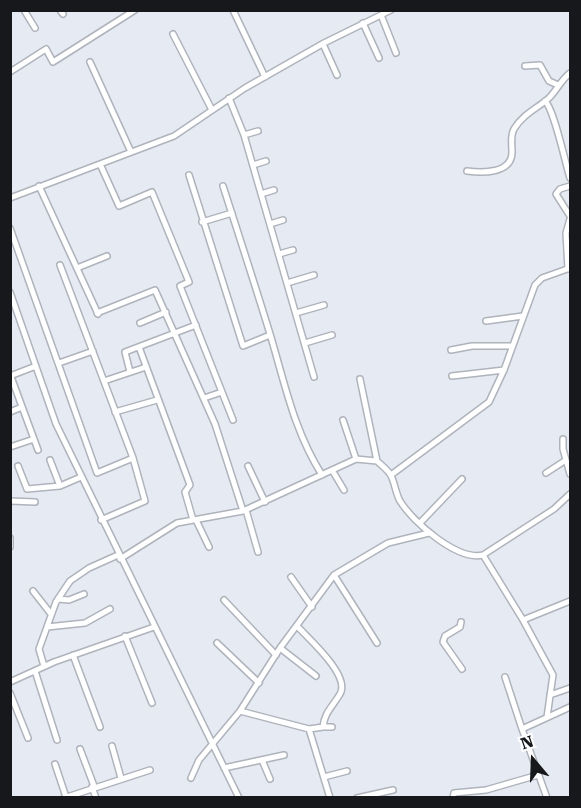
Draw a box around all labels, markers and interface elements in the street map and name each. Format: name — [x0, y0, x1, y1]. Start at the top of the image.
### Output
north arrow — [503, 730, 563, 790]
text: N — [518, 732, 536, 753]

